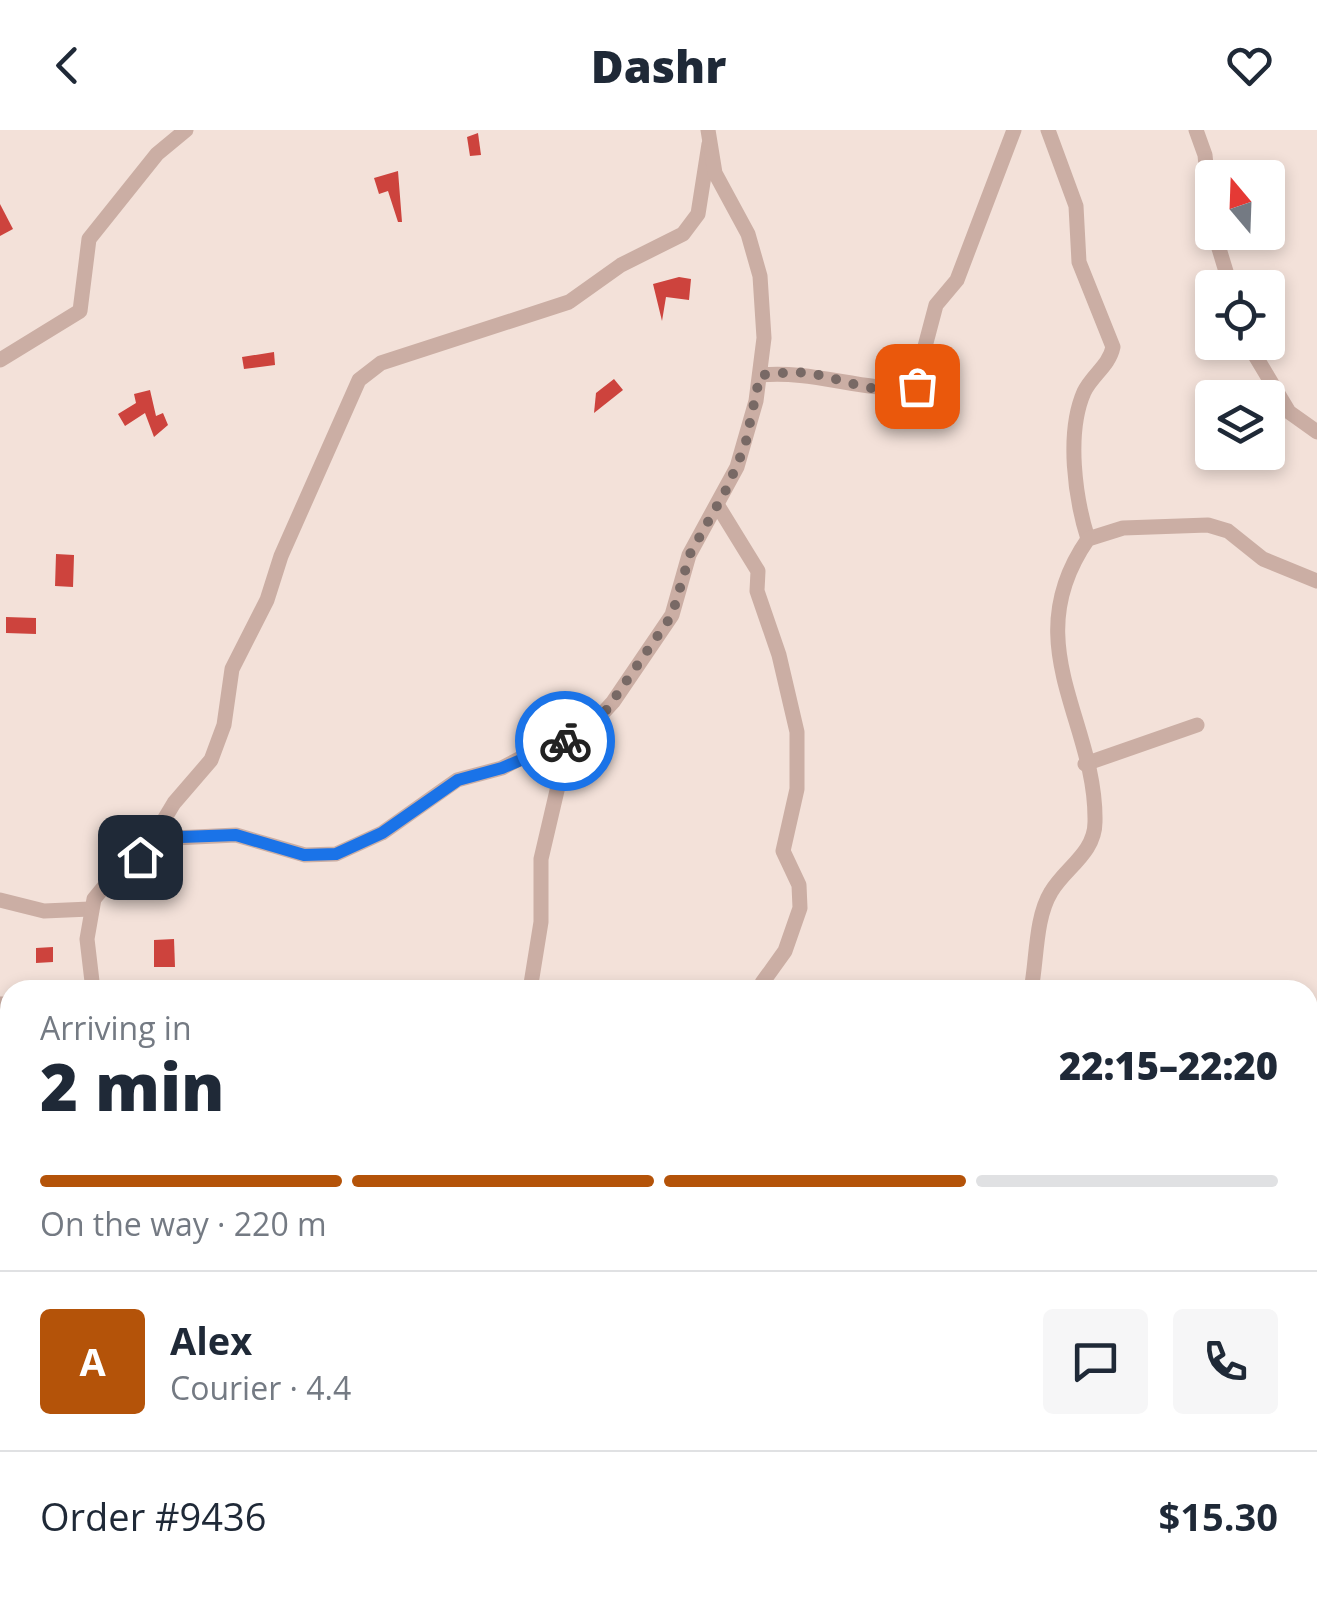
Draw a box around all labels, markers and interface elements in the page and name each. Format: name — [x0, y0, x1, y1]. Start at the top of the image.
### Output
text: Dashr — [591, 35, 726, 96]
icon: back — [40, 38, 95, 93]
icon: heart — [1222, 38, 1277, 93]
north arrow — [1195, 160, 1285, 250]
map controls — [1195, 160, 1285, 470]
button: locate — [1195, 270, 1285, 360]
pin — [875, 344, 960, 429]
icon: bag — [890, 359, 945, 414]
button: layers — [1195, 380, 1285, 470]
courier — [515, 691, 615, 791]
icon: bike — [538, 714, 593, 769]
pin — [98, 815, 183, 900]
icon: home — [113, 830, 168, 885]
text: Arriving in — [40, 1006, 192, 1049]
text: 22:15–22:20 — [1059, 1039, 1278, 1091]
text: 2 min — [40, 1042, 225, 1130]
text: On the way · 220 m — [40, 1202, 327, 1245]
button: chat — [1043, 1309, 1148, 1414]
button: phone — [1173, 1309, 1278, 1414]
text: Alex — [170, 1314, 252, 1366]
text: A — [79, 1335, 106, 1387]
text: Courier · 4.4 — [170, 1366, 351, 1409]
text: Order #9436 — [40, 1490, 267, 1542]
text: $15.30 — [1159, 1490, 1278, 1542]

